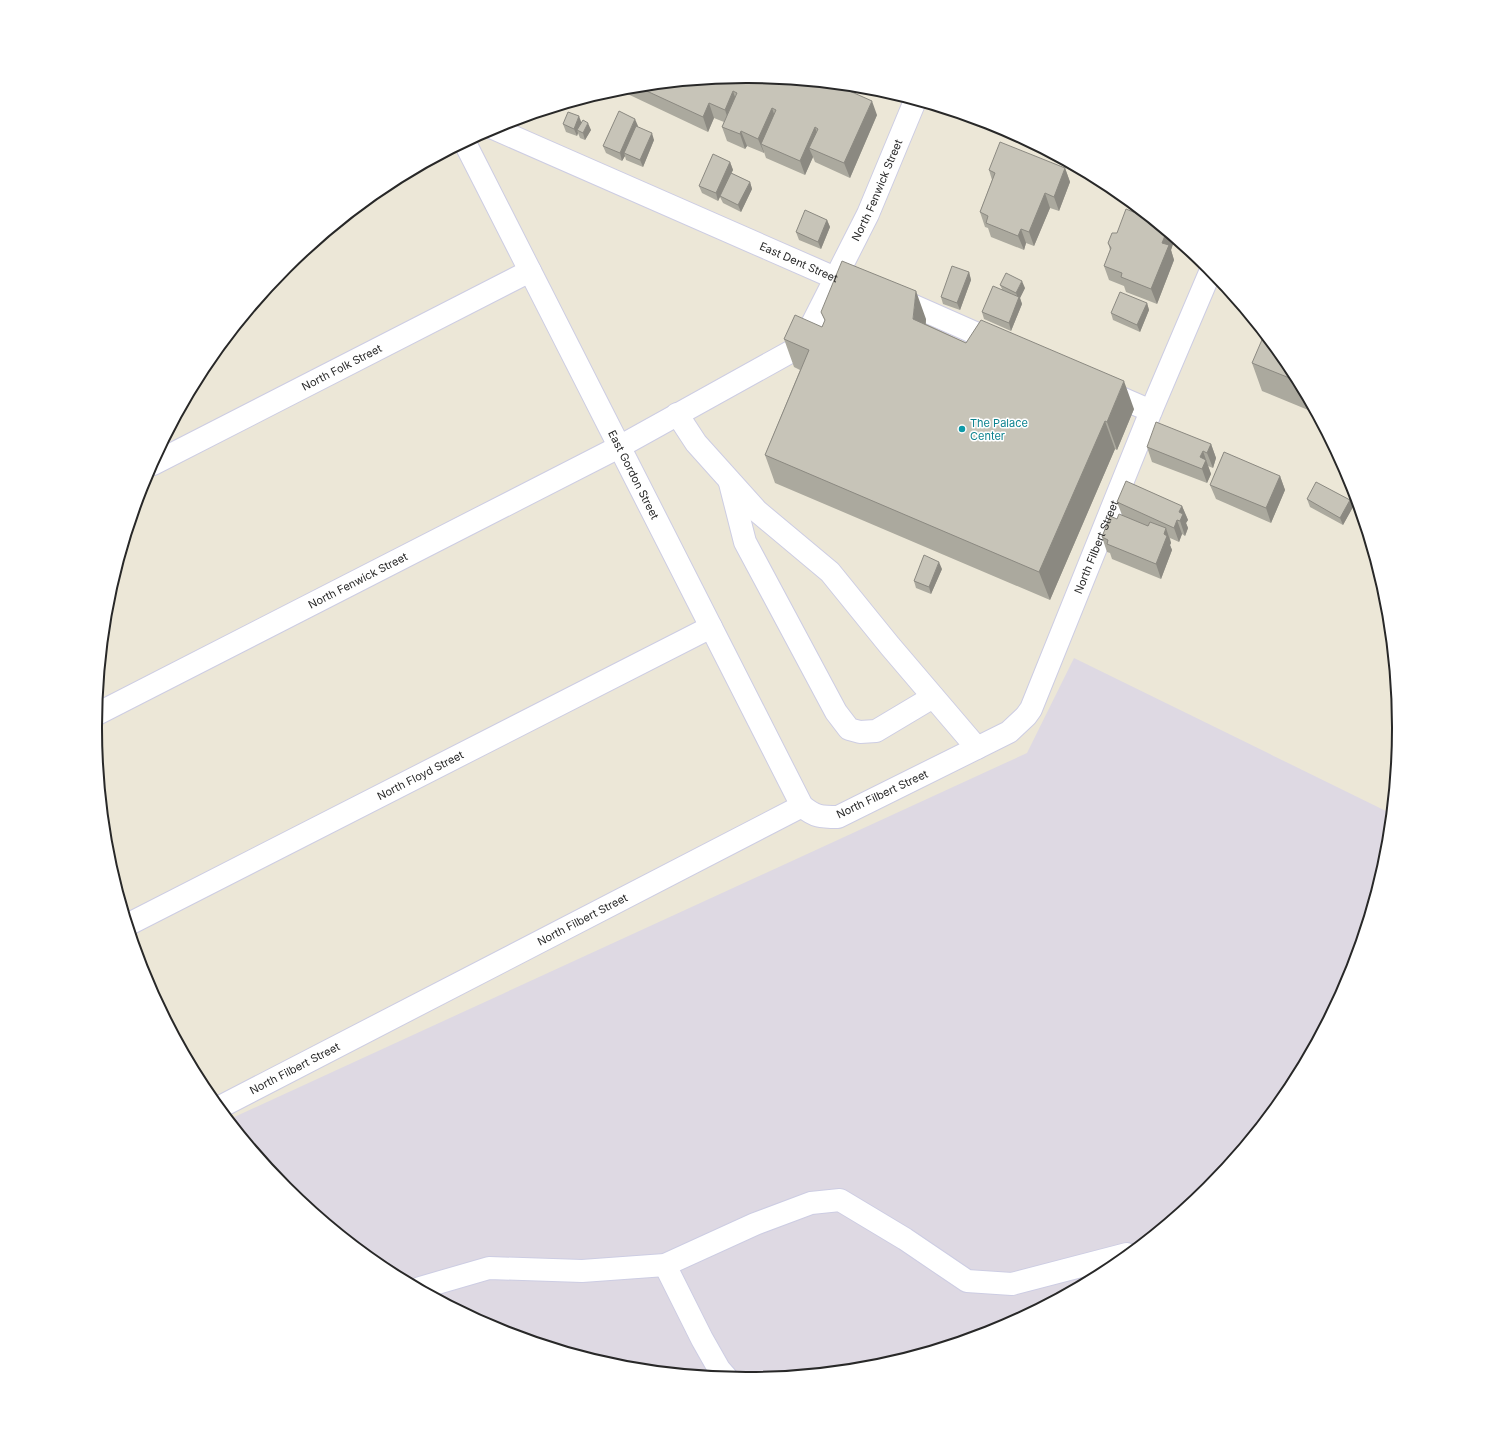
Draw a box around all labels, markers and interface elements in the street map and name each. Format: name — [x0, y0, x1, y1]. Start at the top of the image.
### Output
street label: North Fenwick Street — [848, 137, 905, 243]
street label: East Dent Street — [758, 239, 840, 286]
street label: North Folk Street — [299, 341, 384, 394]
place label: The Palace Center — [970, 416, 1028, 443]
marker: The Palace Center — [957, 424, 967, 434]
street label: East Gordon Street — [605, 428, 662, 522]
street label: North Filbert Street — [1071, 498, 1121, 596]
street label: North Fenwick Street — [306, 549, 410, 612]
street label: North Floyd Street — [375, 747, 466, 803]
street label: North Filbert Street — [834, 766, 930, 821]
street label: North Filbert Street — [535, 890, 630, 949]
street label: North Filbert Street — [247, 1039, 342, 1098]

